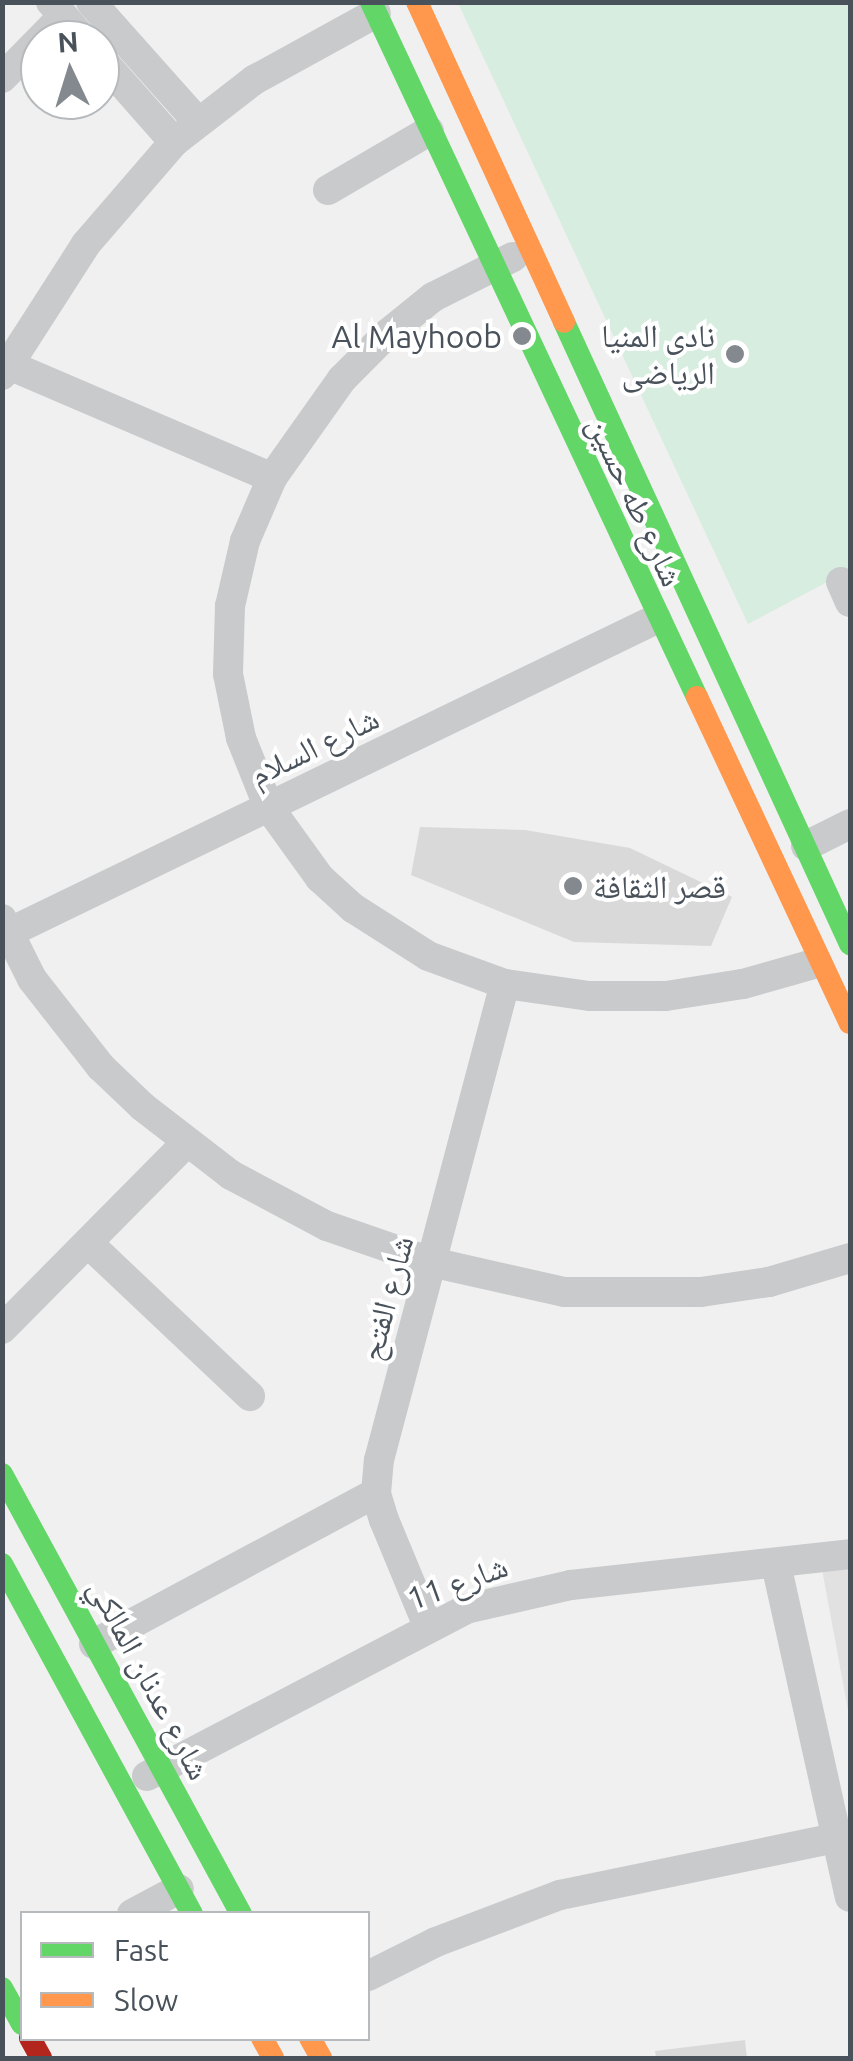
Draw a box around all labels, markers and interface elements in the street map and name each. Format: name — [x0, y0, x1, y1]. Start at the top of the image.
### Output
north arrow — [20, 20, 120, 120]
text: N — [57, 25, 80, 58]
place label: Al Mayhoob — [331, 317, 502, 355]
place label: نادى المنيا الرياضى — [601, 317, 715, 392]
marker: Al Mayhoob — [511, 325, 533, 347]
marker: نادى المنيا الرياضى — [724, 343, 746, 365]
street label: شارع طه حسين — [580, 410, 692, 592]
street label: شارع السلام — [243, 698, 385, 794]
place label: قصر الثقافة — [593, 867, 726, 905]
marker: قصر الثقافة — [562, 875, 584, 897]
street label: شارع الفتح — [351, 1231, 421, 1365]
street label: شارع 11 — [401, 1546, 513, 1618]
street label: شارع عدنان المالكي — [81, 1572, 219, 1786]
legend — [20, 1911, 370, 2041]
text: Fast — [114, 1933, 169, 1967]
text: Slow — [114, 1983, 178, 2017]

